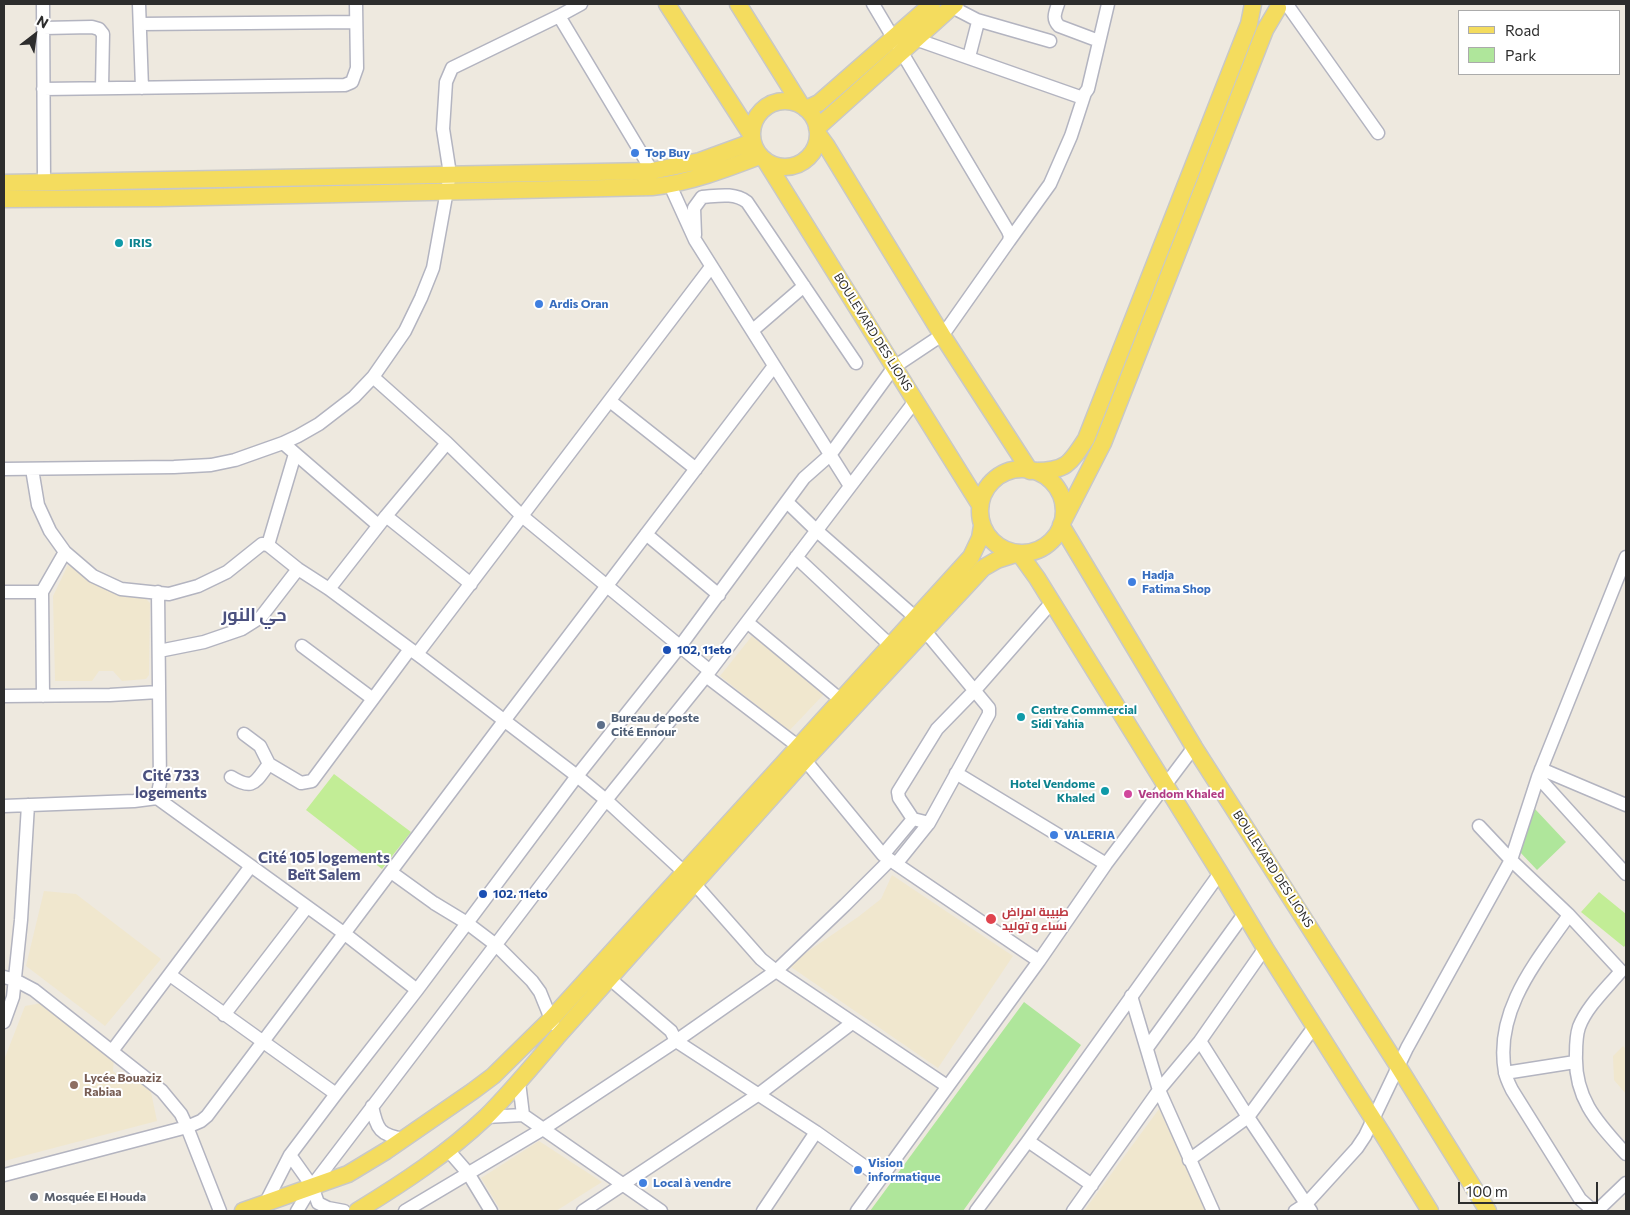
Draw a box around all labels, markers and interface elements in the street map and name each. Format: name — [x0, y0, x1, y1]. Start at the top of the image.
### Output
north arrow — [10, 10, 60, 60]
legend — [1458, 10, 1620, 75]
text: N — [34, 12, 52, 32]
text: Road — [1505, 21, 1540, 39]
text: Park — [1505, 46, 1536, 64]
place label: Top Buy — [645, 146, 690, 160]
marker: Top Buy — [629, 147, 641, 159]
place label: IRIS — [129, 236, 152, 250]
marker: IRIS — [113, 237, 125, 249]
street label: BOULEVARD DES LIONS — [831, 270, 915, 394]
place label: Ardis Oran — [549, 297, 609, 311]
marker: Ardis Oran — [533, 298, 545, 310]
place label: Hadja Fatima Shop — [1142, 568, 1211, 596]
marker: Hadja Fatima Shop — [1126, 576, 1138, 588]
district label: حي النور — [221, 604, 287, 626]
place label: 102, 11eto — [677, 643, 732, 657]
marker: 102, 11eto — [661, 644, 673, 656]
place label: Centre Commercial Sidi Yahia — [1031, 703, 1137, 731]
place label: Bureau de poste Cité Ennour — [611, 711, 699, 739]
marker: Centre Commercial Sidi Yahia — [1015, 711, 1027, 723]
marker: Bureau de poste Cité Ennour — [595, 719, 607, 731]
district label: Cité 733 logements — [135, 767, 207, 802]
place label: Hotel Vendome Khaled — [1010, 777, 1095, 805]
marker: Hotel Vendome Khaled — [1099, 785, 1111, 797]
place label: Vendom Khaled — [1138, 787, 1224, 801]
marker: Vendom Khaled — [1122, 788, 1134, 800]
street label: BOULEVARD DES LIONS — [1230, 808, 1316, 930]
place label: VALERIA — [1064, 828, 1115, 842]
marker: VALERIA — [1048, 829, 1060, 841]
district label: Cité 105 logements Beït Salem — [258, 849, 390, 884]
place label: 102، 11eto — [493, 887, 548, 901]
marker: 102، 11eto — [477, 888, 489, 900]
place label: طبيبة امراض نساء و توليد — [1002, 905, 1069, 933]
marker: طبيبة امراض نساء و توليد — [984, 912, 998, 926]
place label: Lycée Bouaziz Rabiaa — [84, 1071, 162, 1099]
marker: Lycée Bouaziz Rabiaa — [68, 1079, 80, 1091]
place label: Vision informatique — [868, 1156, 941, 1184]
marker: Vision informatique — [852, 1164, 864, 1176]
scale bar — [1460, 1172, 1600, 1204]
place label: Local à vendre — [653, 1176, 731, 1190]
marker: Local à vendre — [637, 1177, 649, 1189]
text: 100 m — [1466, 1182, 1508, 1200]
place label: Mosquée El Houda — [44, 1190, 146, 1204]
marker: Mosquée El Houda — [28, 1191, 40, 1203]

